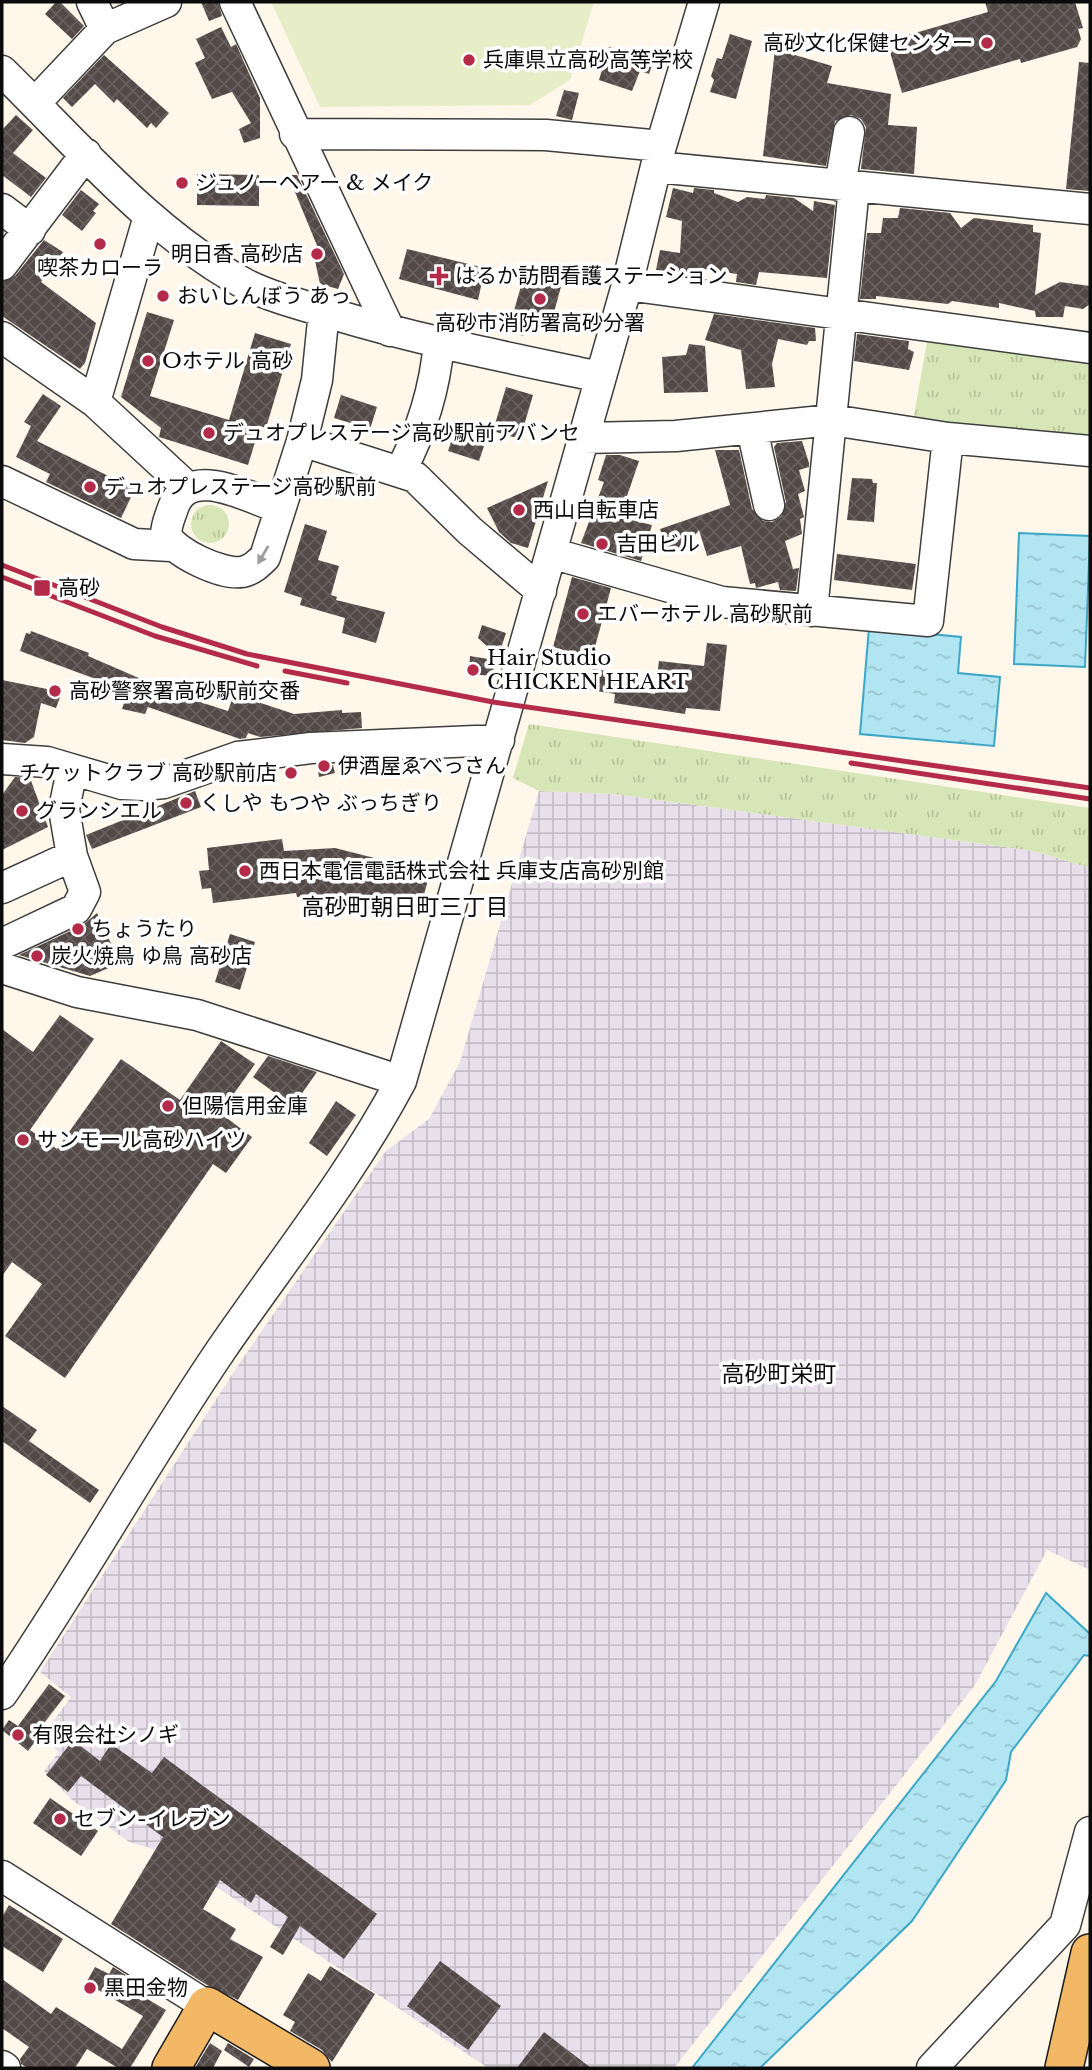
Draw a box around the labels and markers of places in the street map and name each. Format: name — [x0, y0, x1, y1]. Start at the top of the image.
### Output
place label: 高砂文化保健センター — [763, 30, 973, 56]
marker: 高砂文化保健センター — [979, 35, 995, 51]
place label: 兵庫県立高砂高等学校 — [483, 47, 693, 73]
marker: 兵庫県立高砂高等学校 — [461, 52, 477, 68]
place label: ジュノーヘアー & メイク — [196, 170, 433, 196]
marker: ジュノーヘアー & メイク — [174, 175, 190, 191]
marker: 喫茶カローラ — [92, 236, 108, 252]
place label: 明日香 高砂店 — [171, 241, 303, 267]
marker: 明日香 高砂店 — [309, 246, 325, 262]
place label: 喫茶カローラ — [37, 255, 163, 281]
place label: はるか訪問看護ステーション — [455, 263, 728, 289]
marker: はるか訪問看護ステーション — [429, 266, 449, 286]
place label: おいしんぼう あっ — [177, 283, 351, 309]
marker: おいしんぼう あっ — [155, 288, 171, 304]
marker: 高砂市消防署高砂分署 — [532, 291, 548, 307]
place label: 高砂市消防署高砂分署 — [435, 310, 645, 336]
place label: Oホテル 高砂 — [162, 348, 293, 374]
marker: Oホテル 高砂 — [140, 353, 156, 369]
place label: デュオプレステージ高砂駅前アバンセ — [223, 420, 580, 446]
marker: デュオプレステージ高砂駅前アバンセ — [201, 425, 217, 441]
place label: デュオプレステージ高砂駅前 — [104, 474, 377, 500]
marker: デュオプレステージ高砂駅前 — [82, 479, 98, 495]
place label: 西山自転車店 — [533, 497, 659, 523]
marker: 西山自転車店 — [511, 502, 527, 518]
place label: 吉田ビル — [616, 531, 700, 557]
marker: 吉田ビル — [594, 536, 610, 552]
place label: 高砂 — [58, 575, 100, 601]
marker: 高砂 — [32, 578, 52, 598]
place label: エバーホテル 高砂駅前 — [597, 601, 813, 627]
marker: エバーホテル 高砂駅前 — [575, 606, 591, 622]
place label: Hair Studio CHICKEN HEART — [487, 645, 689, 695]
marker: Hair Studio CHICKEN HEART — [465, 662, 481, 678]
place label: 高砂警察署高砂駅前交番 — [69, 678, 300, 704]
marker: 高砂警察署高砂駅前交番 — [47, 683, 63, 699]
place label: 伊酒屋ゑべっさん — [338, 753, 506, 779]
marker: 伊酒屋ゑべっさん — [316, 758, 332, 774]
place label: チケットクラブ 高砂駅前店 — [19, 760, 277, 786]
marker: チケットクラブ 高砂駅前店 — [283, 765, 299, 781]
place label: くしや もつや ぶっちぎり — [200, 790, 442, 816]
marker: くしや もつや ぶっちぎり — [178, 795, 194, 811]
place label: グランシエル — [36, 798, 162, 824]
marker: グランシエル — [14, 803, 30, 819]
place label: 西日本電信電話株式会社 兵庫支店高砂別館 — [259, 858, 664, 884]
marker: 西日本電信電話株式会社 兵庫支店高砂別館 — [237, 863, 253, 879]
place label: ちょうたり — [92, 916, 197, 942]
marker: ちょうたり — [70, 921, 86, 937]
place label: 炭火焼鳥 ゆ鳥 高砂店 — [51, 943, 252, 969]
marker: 炭火焼鳥 ゆ鳥 高砂店 — [29, 948, 45, 964]
place label: 但陽信用金庫 — [182, 1093, 308, 1119]
marker: 但陽信用金庫 — [160, 1098, 176, 1114]
place label: サンモール高砂ハイツ — [37, 1127, 247, 1153]
marker: サンモール高砂ハイツ — [15, 1132, 31, 1148]
place label: 有限会社シノギ — [32, 1722, 179, 1748]
marker: 有限会社シノギ — [10, 1727, 26, 1743]
place label: セブン-イレブン — [74, 1806, 231, 1832]
marker: セブン-イレブン — [52, 1811, 68, 1827]
place label: 黒田金物 — [104, 1975, 188, 2001]
marker: 黒田金物 — [82, 1980, 98, 1996]

